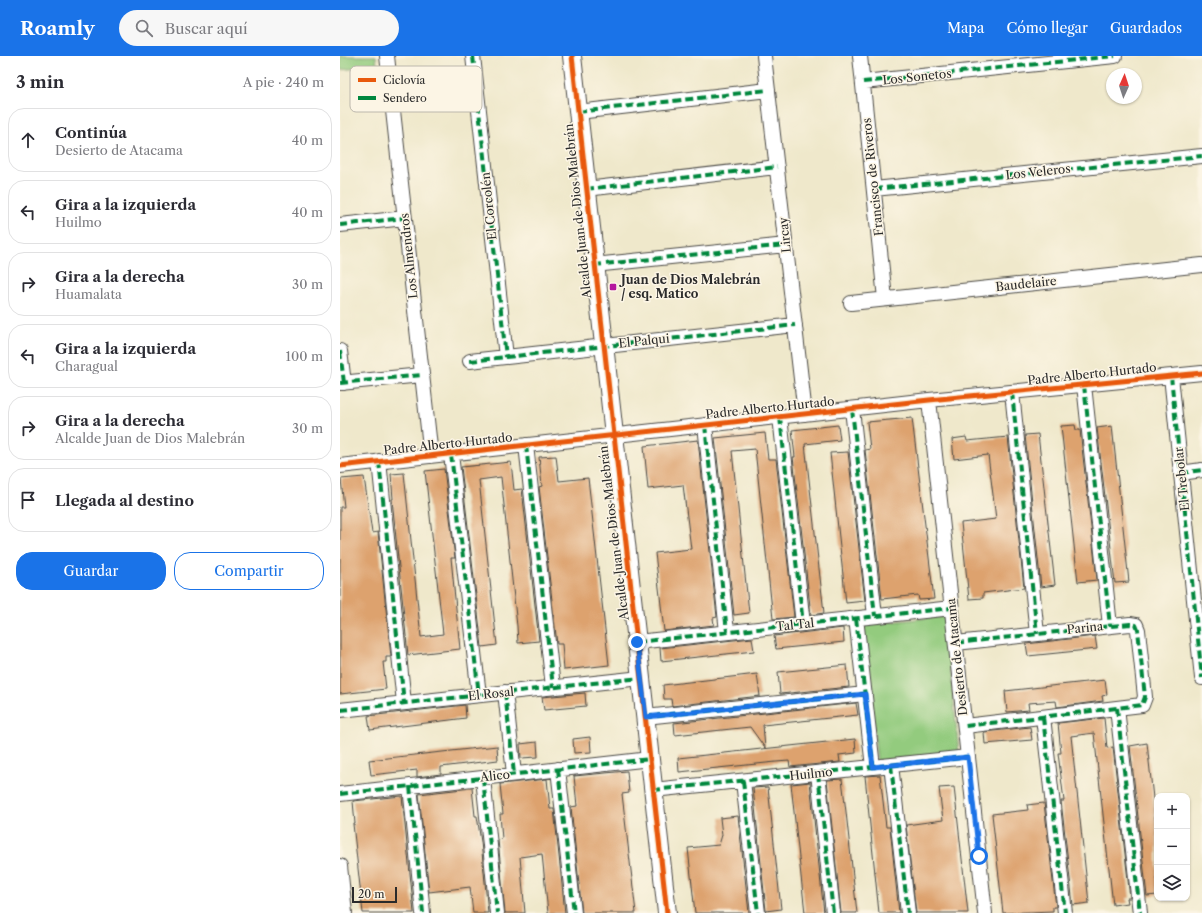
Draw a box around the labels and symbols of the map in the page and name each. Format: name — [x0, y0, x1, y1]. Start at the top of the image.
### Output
street label: Los Sonetos — [882, 65, 952, 88]
legend — [350, 66, 482, 112]
north arrow — [1106, 68, 1142, 104]
text: Ciclovía — [383, 73, 426, 87]
text: Sendero — [383, 91, 427, 105]
street label: Francisco de Riveros — [859, 117, 886, 237]
street label: Alcalde Juan de Dios Malebrán — [561, 122, 594, 300]
street label: Los Veleros — [1005, 161, 1071, 182]
street label: El Corcolén — [477, 171, 500, 241]
street label: Los Almendros — [397, 213, 420, 300]
street label: Lircay — [775, 216, 794, 253]
place label: Juan de Dios Malebrán / esq. Matico — [619, 272, 761, 301]
street label: Baudelaire — [995, 273, 1057, 294]
marker: Juan de Dios Malebrán / esq. Matico — [608, 282, 618, 292]
street label: El Palqui — [618, 330, 670, 351]
street label: Padre Alberto Hurtado — [1027, 359, 1157, 388]
street label: Padre Alberto Hurtado — [705, 393, 835, 422]
street label: Padre Alberto Hurtado — [383, 429, 513, 458]
street label: Alcalde Juan de Dios Malebrán — [595, 445, 632, 622]
street label: El Trebolar — [1171, 446, 1192, 512]
street label: Desierto de Atacama — [943, 597, 970, 717]
street label: Tal Tal — [775, 615, 815, 634]
street label: Parina — [1066, 618, 1105, 637]
route end — [628, 633, 646, 651]
street label: El Rosal — [467, 684, 515, 703]
street label: Huilmo — [789, 764, 833, 783]
street label: Alico — [478, 766, 511, 785]
route start — [970, 847, 988, 865]
scale bar — [352, 885, 397, 904]

